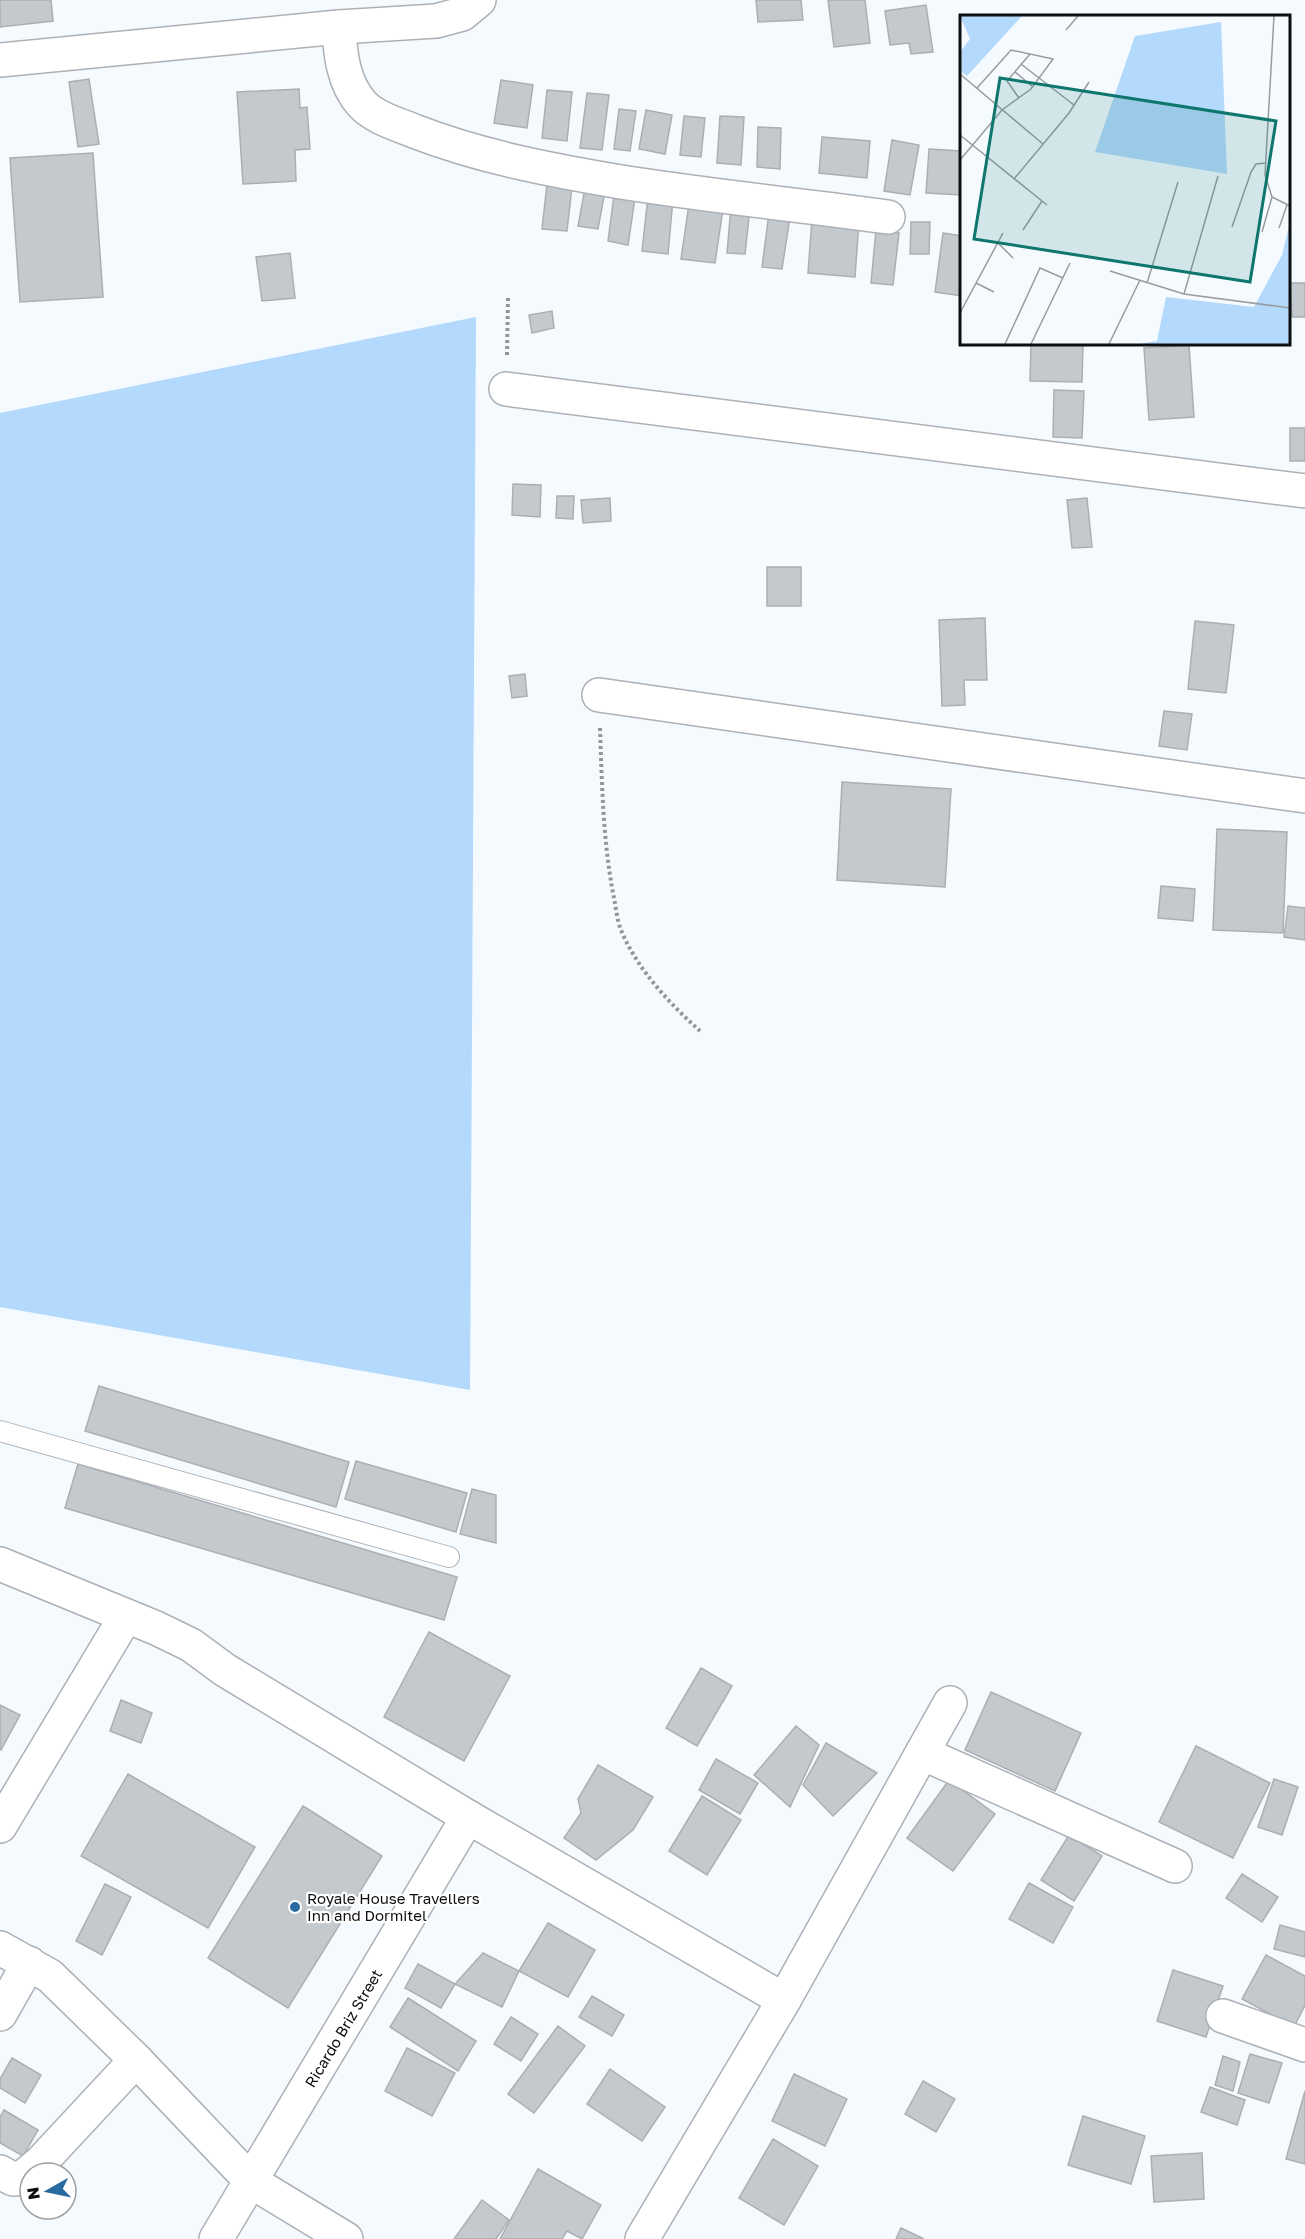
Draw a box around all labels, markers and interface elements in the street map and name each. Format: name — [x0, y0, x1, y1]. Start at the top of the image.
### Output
inset map — [960, 15, 1290, 345]
place label: Royale House Travellers Inn and Dormitel — [307, 1889, 480, 1924]
marker: Royale House Travellers Inn and Dormitel — [288, 1900, 302, 1914]
street label: Ricardo Briz Street — [301, 1966, 385, 2090]
north arrow — [18, 2161, 78, 2221]
text: N — [22, 2186, 44, 2201]

